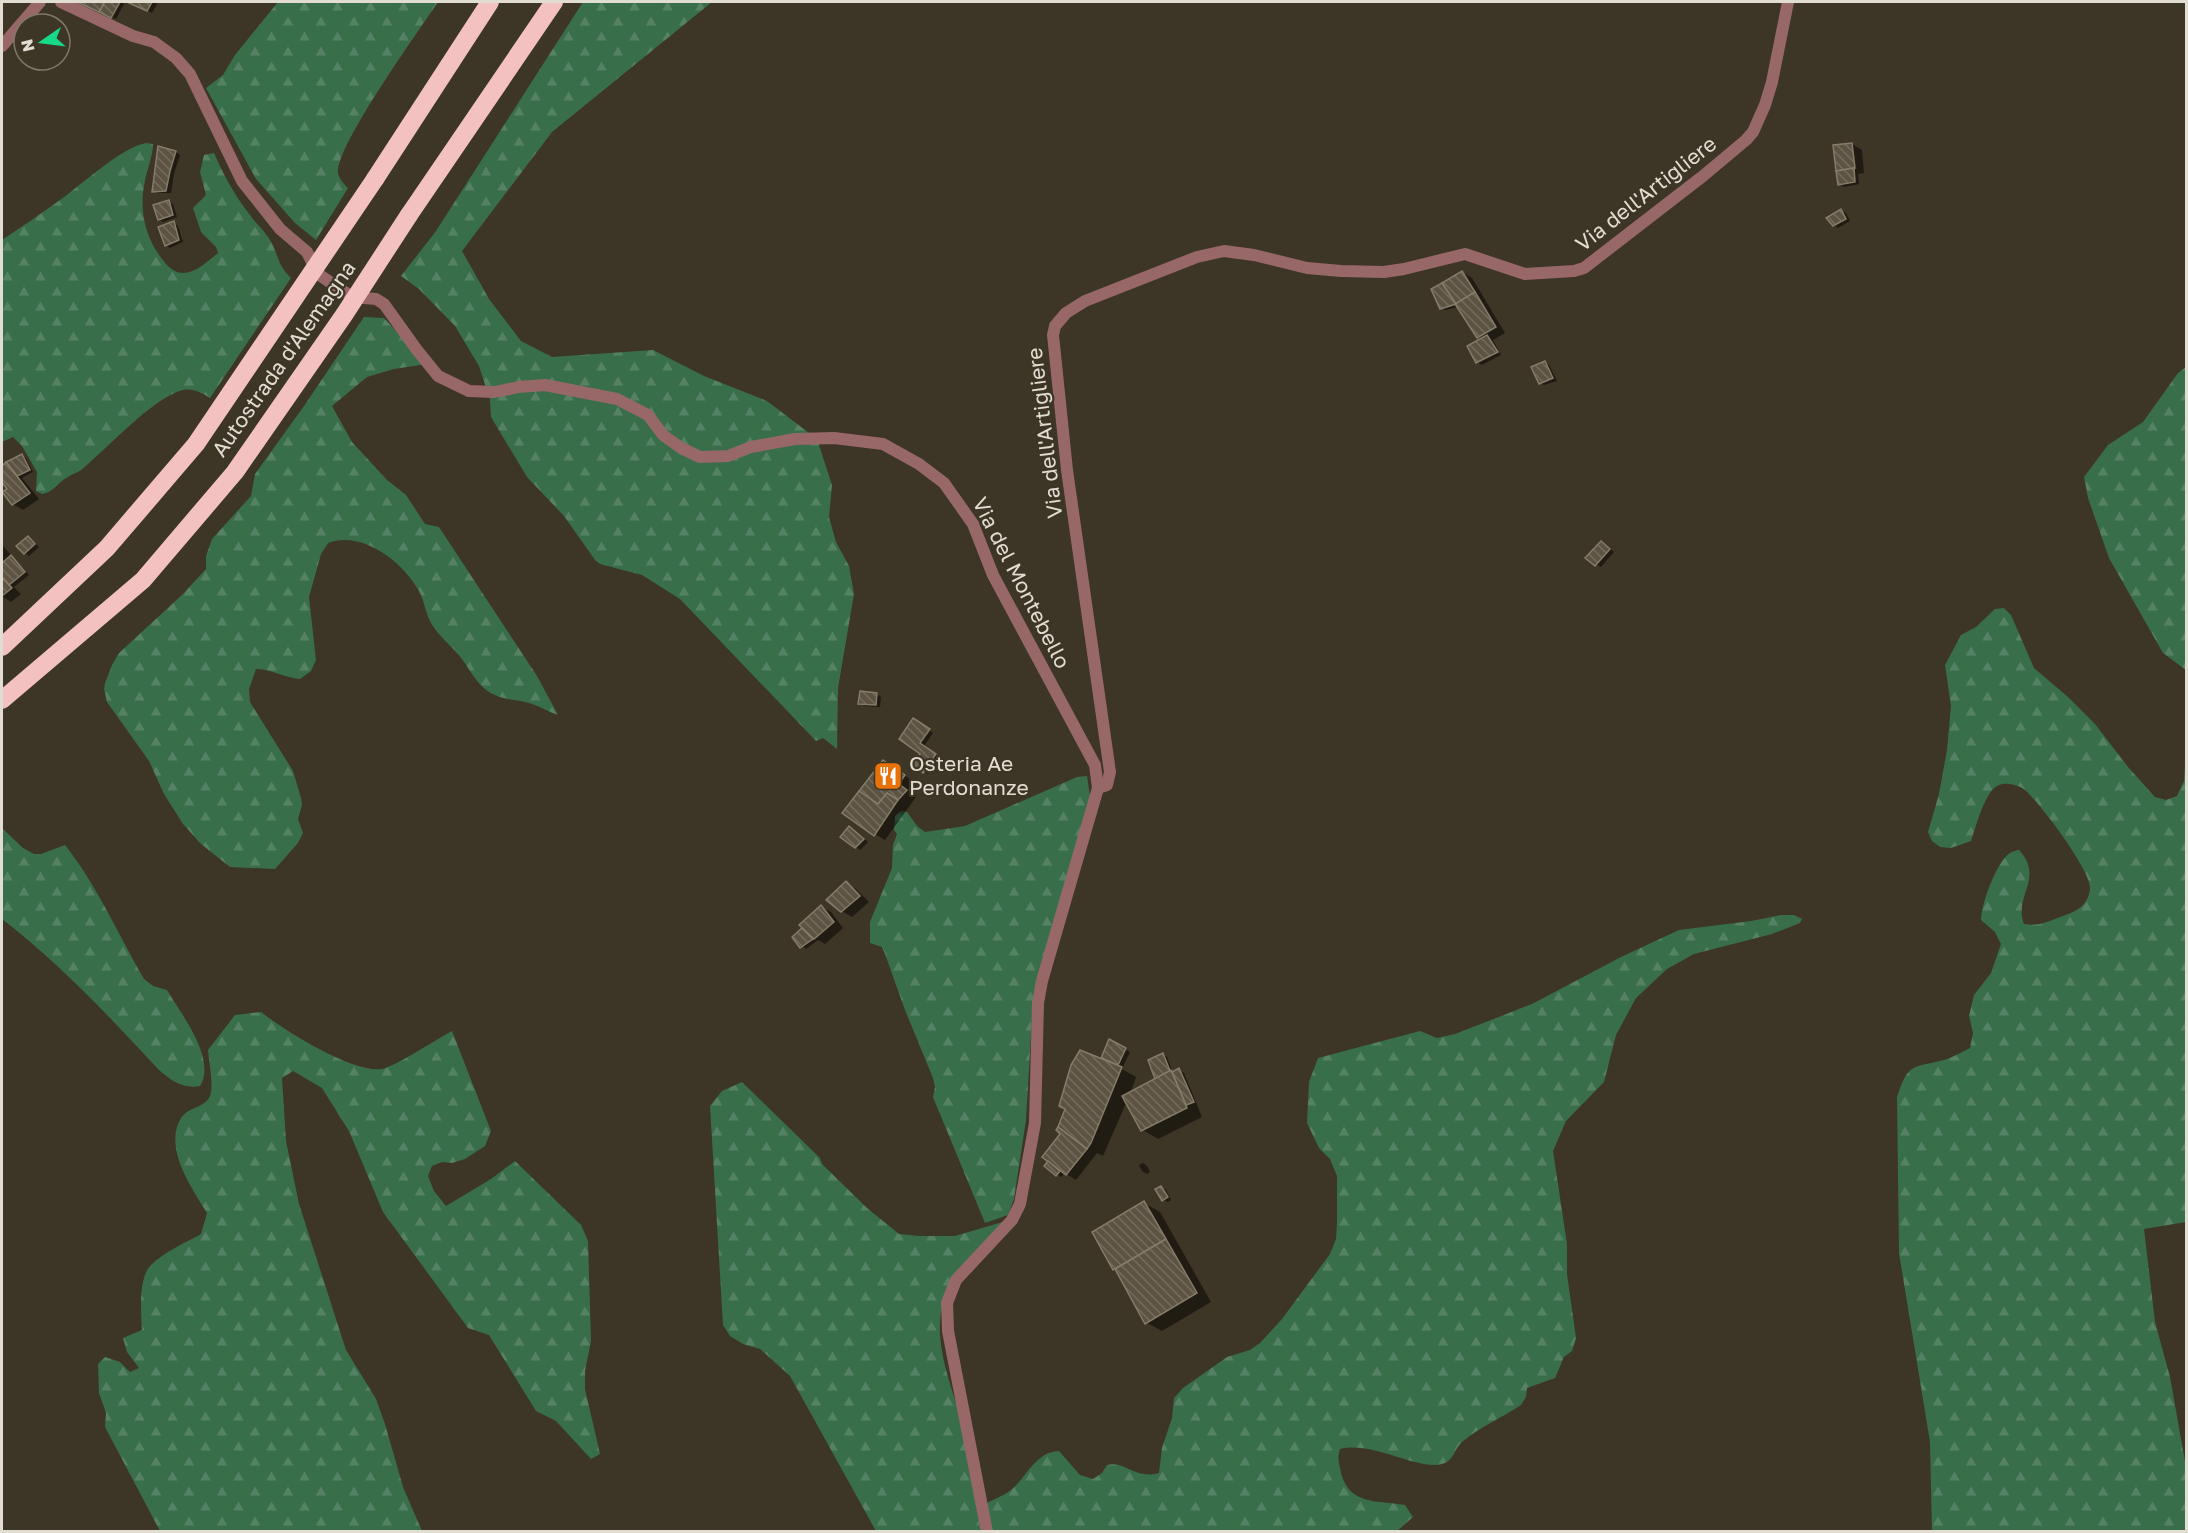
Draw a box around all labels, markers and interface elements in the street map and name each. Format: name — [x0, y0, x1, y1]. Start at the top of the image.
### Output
north arrow — [12, 12, 72, 72]
text: N — [16, 37, 39, 54]
street label: Via dell'Artigliere — [1570, 130, 1721, 256]
street label: Autostrada d'Alemagna — [206, 255, 361, 461]
street label: Via dell'Artigliere — [1021, 346, 1067, 520]
street label: Via del Montebello — [967, 493, 1076, 673]
place label: Osteria Ae Perdonanze — [909, 750, 1029, 800]
restaurant icon: Osteria Ae Perdonanze — [872, 760, 904, 792]

